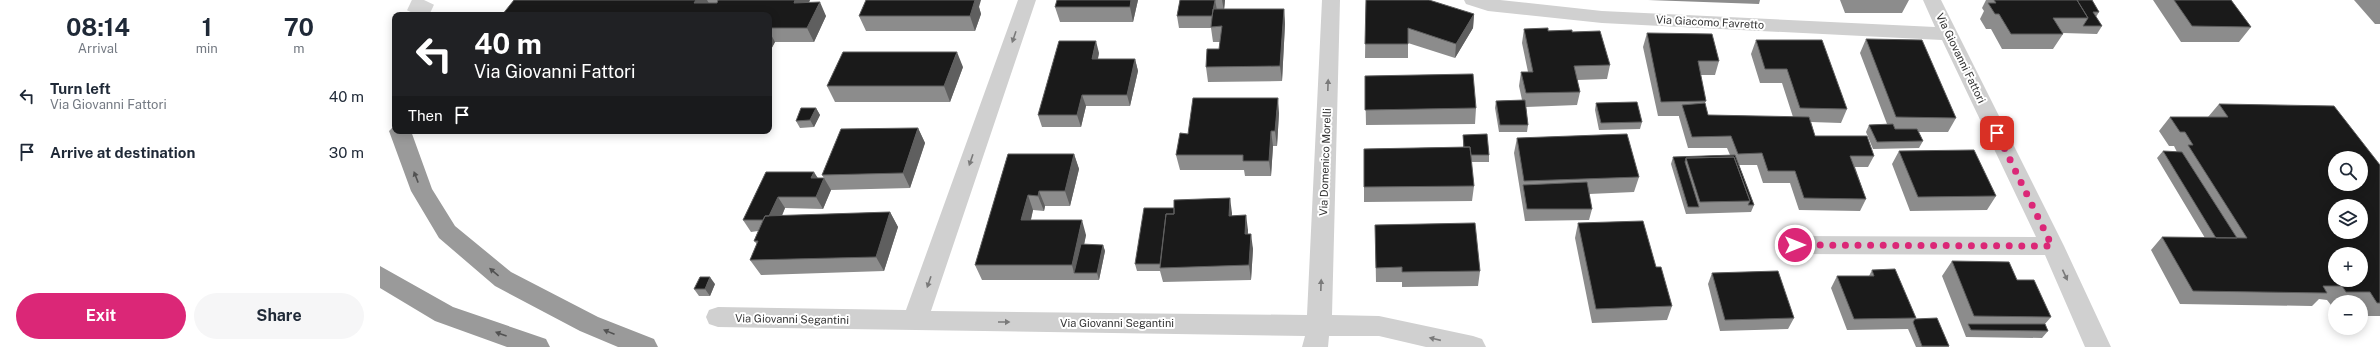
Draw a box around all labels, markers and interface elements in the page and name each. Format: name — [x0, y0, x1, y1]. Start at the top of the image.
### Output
street label: Via Giovanni Fattori — [1934, 11, 1988, 105]
text: 08:14 — [66, 13, 130, 41]
text: 1 — [202, 13, 212, 41]
text: 70 — [284, 13, 314, 41]
street label: Via Giacomo Favretto — [1656, 13, 1764, 31]
text: 40 m — [474, 27, 542, 60]
icon: left — [408, 28, 460, 80]
one-way arrow — [1011, 31, 1017, 43]
text: Arrival — [78, 41, 118, 56]
text: min — [196, 41, 218, 56]
text: m — [293, 41, 305, 56]
text: Via Giovanni Fattori — [474, 61, 636, 82]
one-way arrow — [1325, 78, 1331, 91]
text: Turn left — [50, 80, 111, 97]
icon: left — [16, 85, 38, 107]
text: 40 m — [329, 88, 364, 105]
text: Via Giovanni Fattori — [50, 97, 167, 112]
icon: arrive — [451, 104, 473, 126]
text: Then — [408, 107, 443, 124]
street label: Via Domenico Morelli — [1317, 108, 1333, 216]
pin — [1980, 116, 2014, 150]
icon: arrive — [1986, 122, 2008, 144]
icon: arrive — [16, 141, 38, 163]
text: Arrive at destination — [50, 144, 195, 161]
text: 30 m — [329, 144, 364, 161]
map controls — [2328, 151, 2368, 335]
button: search — [2328, 151, 2368, 191]
one-way arrow — [968, 154, 974, 166]
one-way arrow — [413, 171, 419, 183]
button: layers — [2328, 199, 2368, 239]
position arrow — [1774, 224, 1816, 266]
button: + — [2328, 247, 2368, 287]
one-way arrow — [489, 267, 499, 277]
one-way arrow — [2062, 269, 2068, 280]
one-way arrow — [925, 277, 931, 289]
one-way arrow — [1317, 279, 1324, 291]
button: Exit — [16, 293, 186, 339]
button: Share — [194, 293, 364, 339]
button: − — [2328, 295, 2368, 335]
street label: Via Giovanni Segantini — [735, 312, 849, 326]
street label: Via Giovanni Segantini — [1060, 317, 1174, 329]
one-way arrow — [998, 319, 1011, 325]
one-way arrow — [602, 329, 614, 335]
one-way arrow — [494, 331, 506, 337]
one-way arrow — [1429, 335, 1441, 341]

